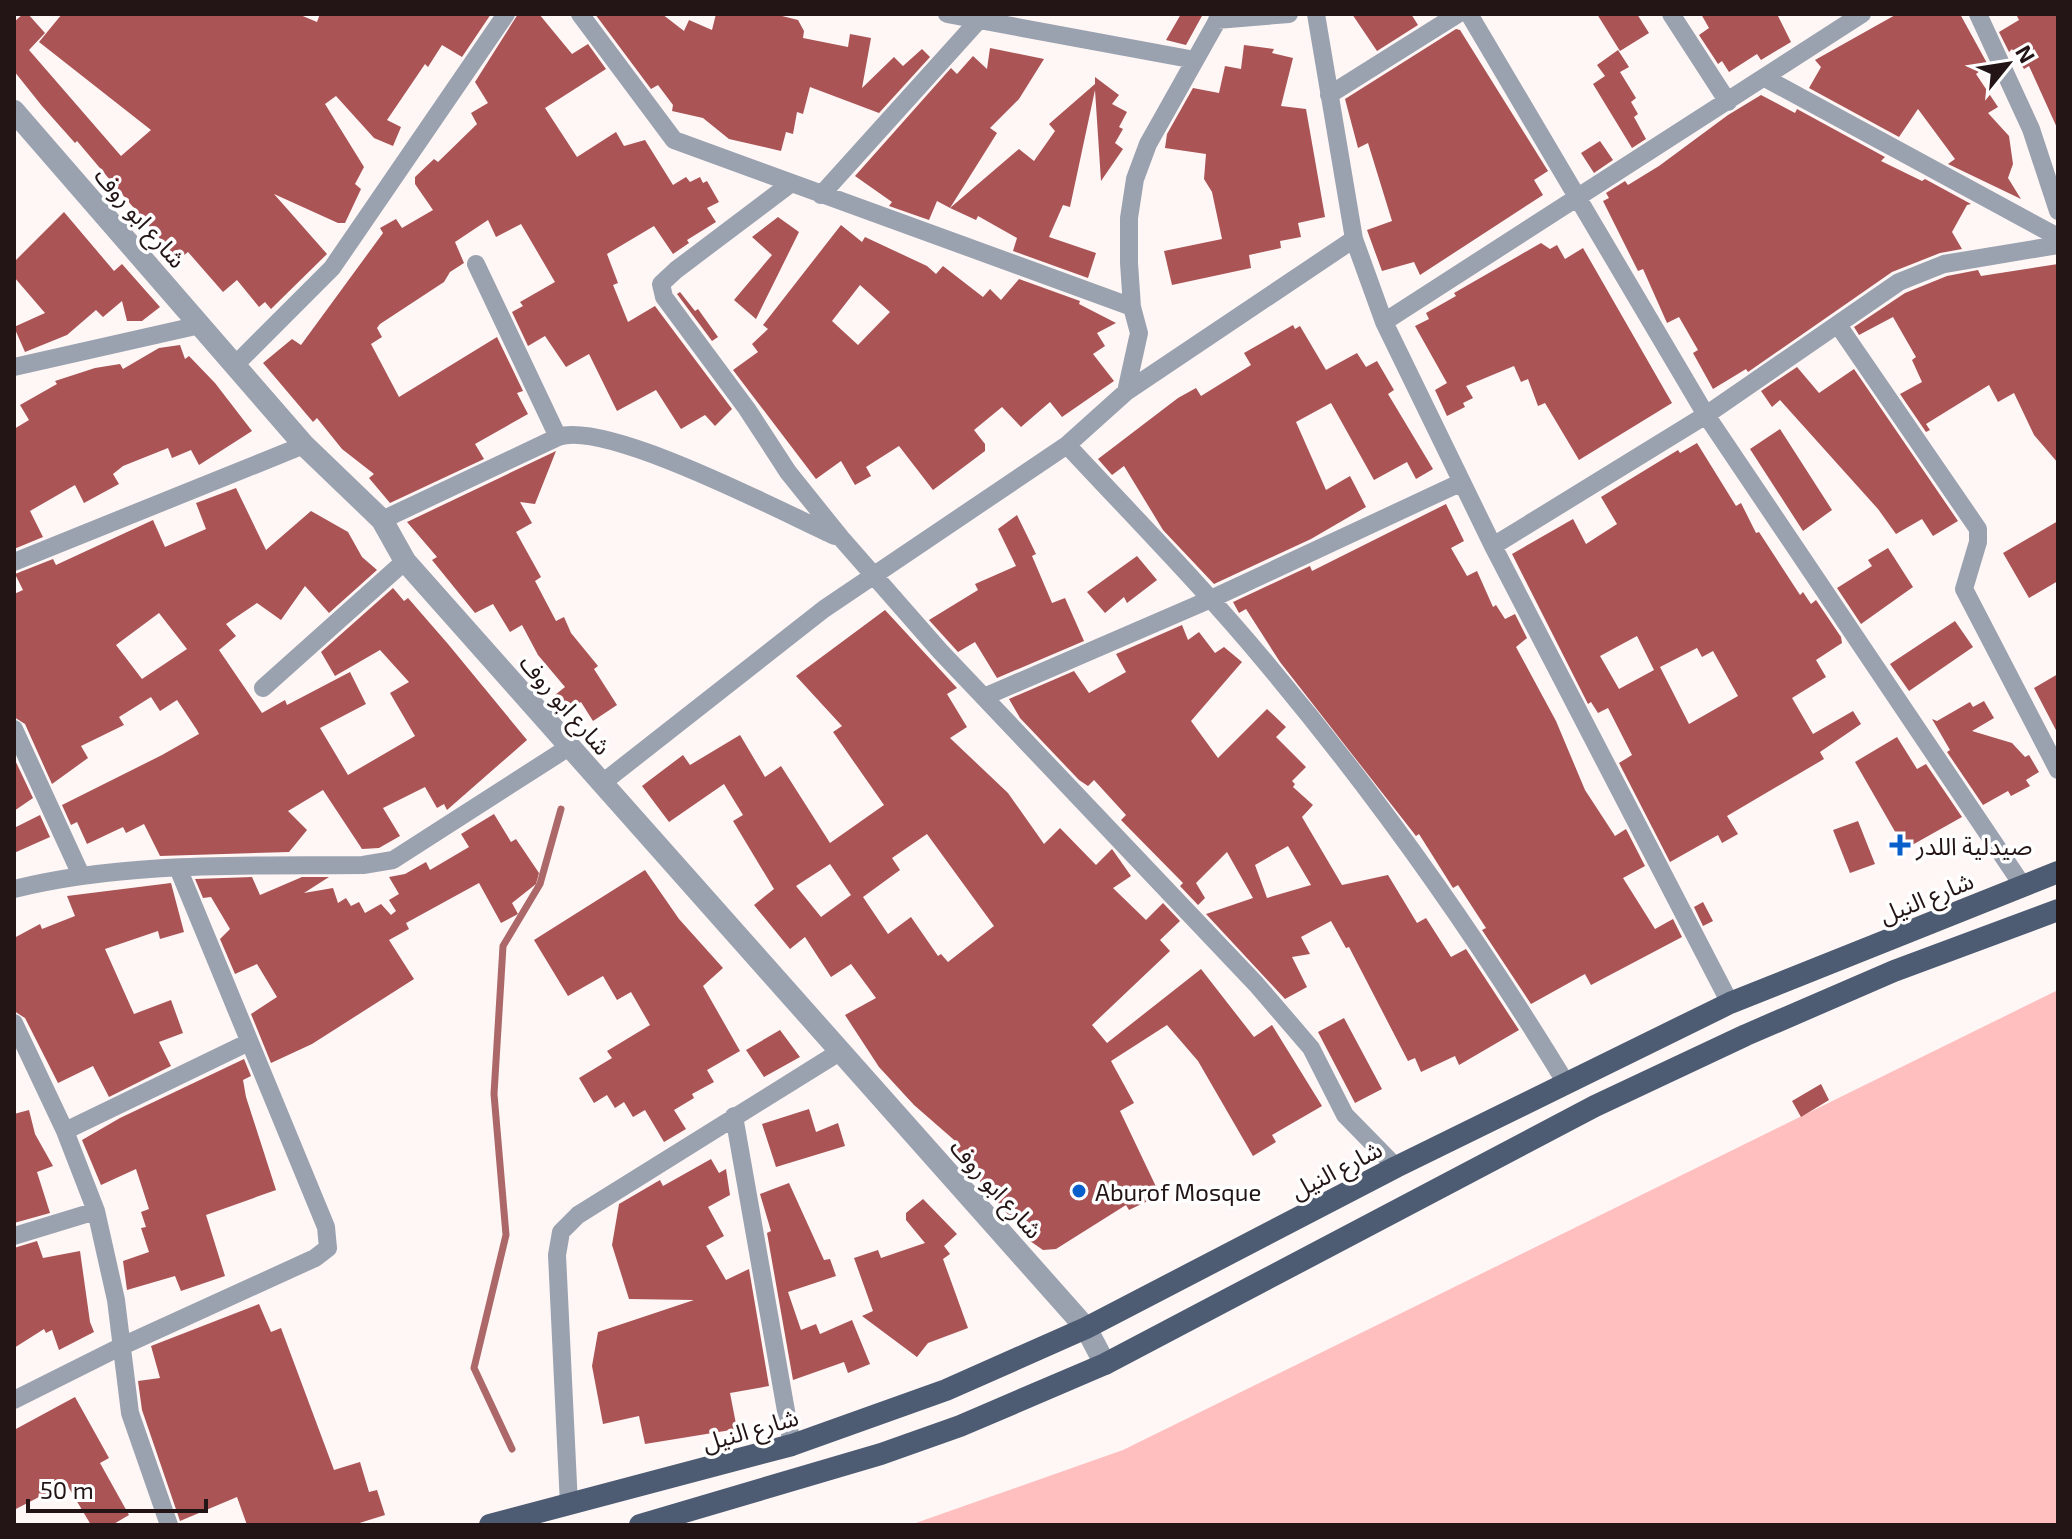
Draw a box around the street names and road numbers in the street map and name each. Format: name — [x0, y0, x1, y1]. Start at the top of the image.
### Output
street label: شارع ابو روف — [86, 161, 193, 276]
street label: شارع ابو روف — [511, 648, 618, 763]
street label: شارع النيل — [1875, 865, 1979, 933]
street label: شارع ابو روف — [942, 1132, 1049, 1246]
street label: شارع النيل — [1285, 1134, 1388, 1208]
street label: شارع النيل — [699, 1401, 803, 1460]

